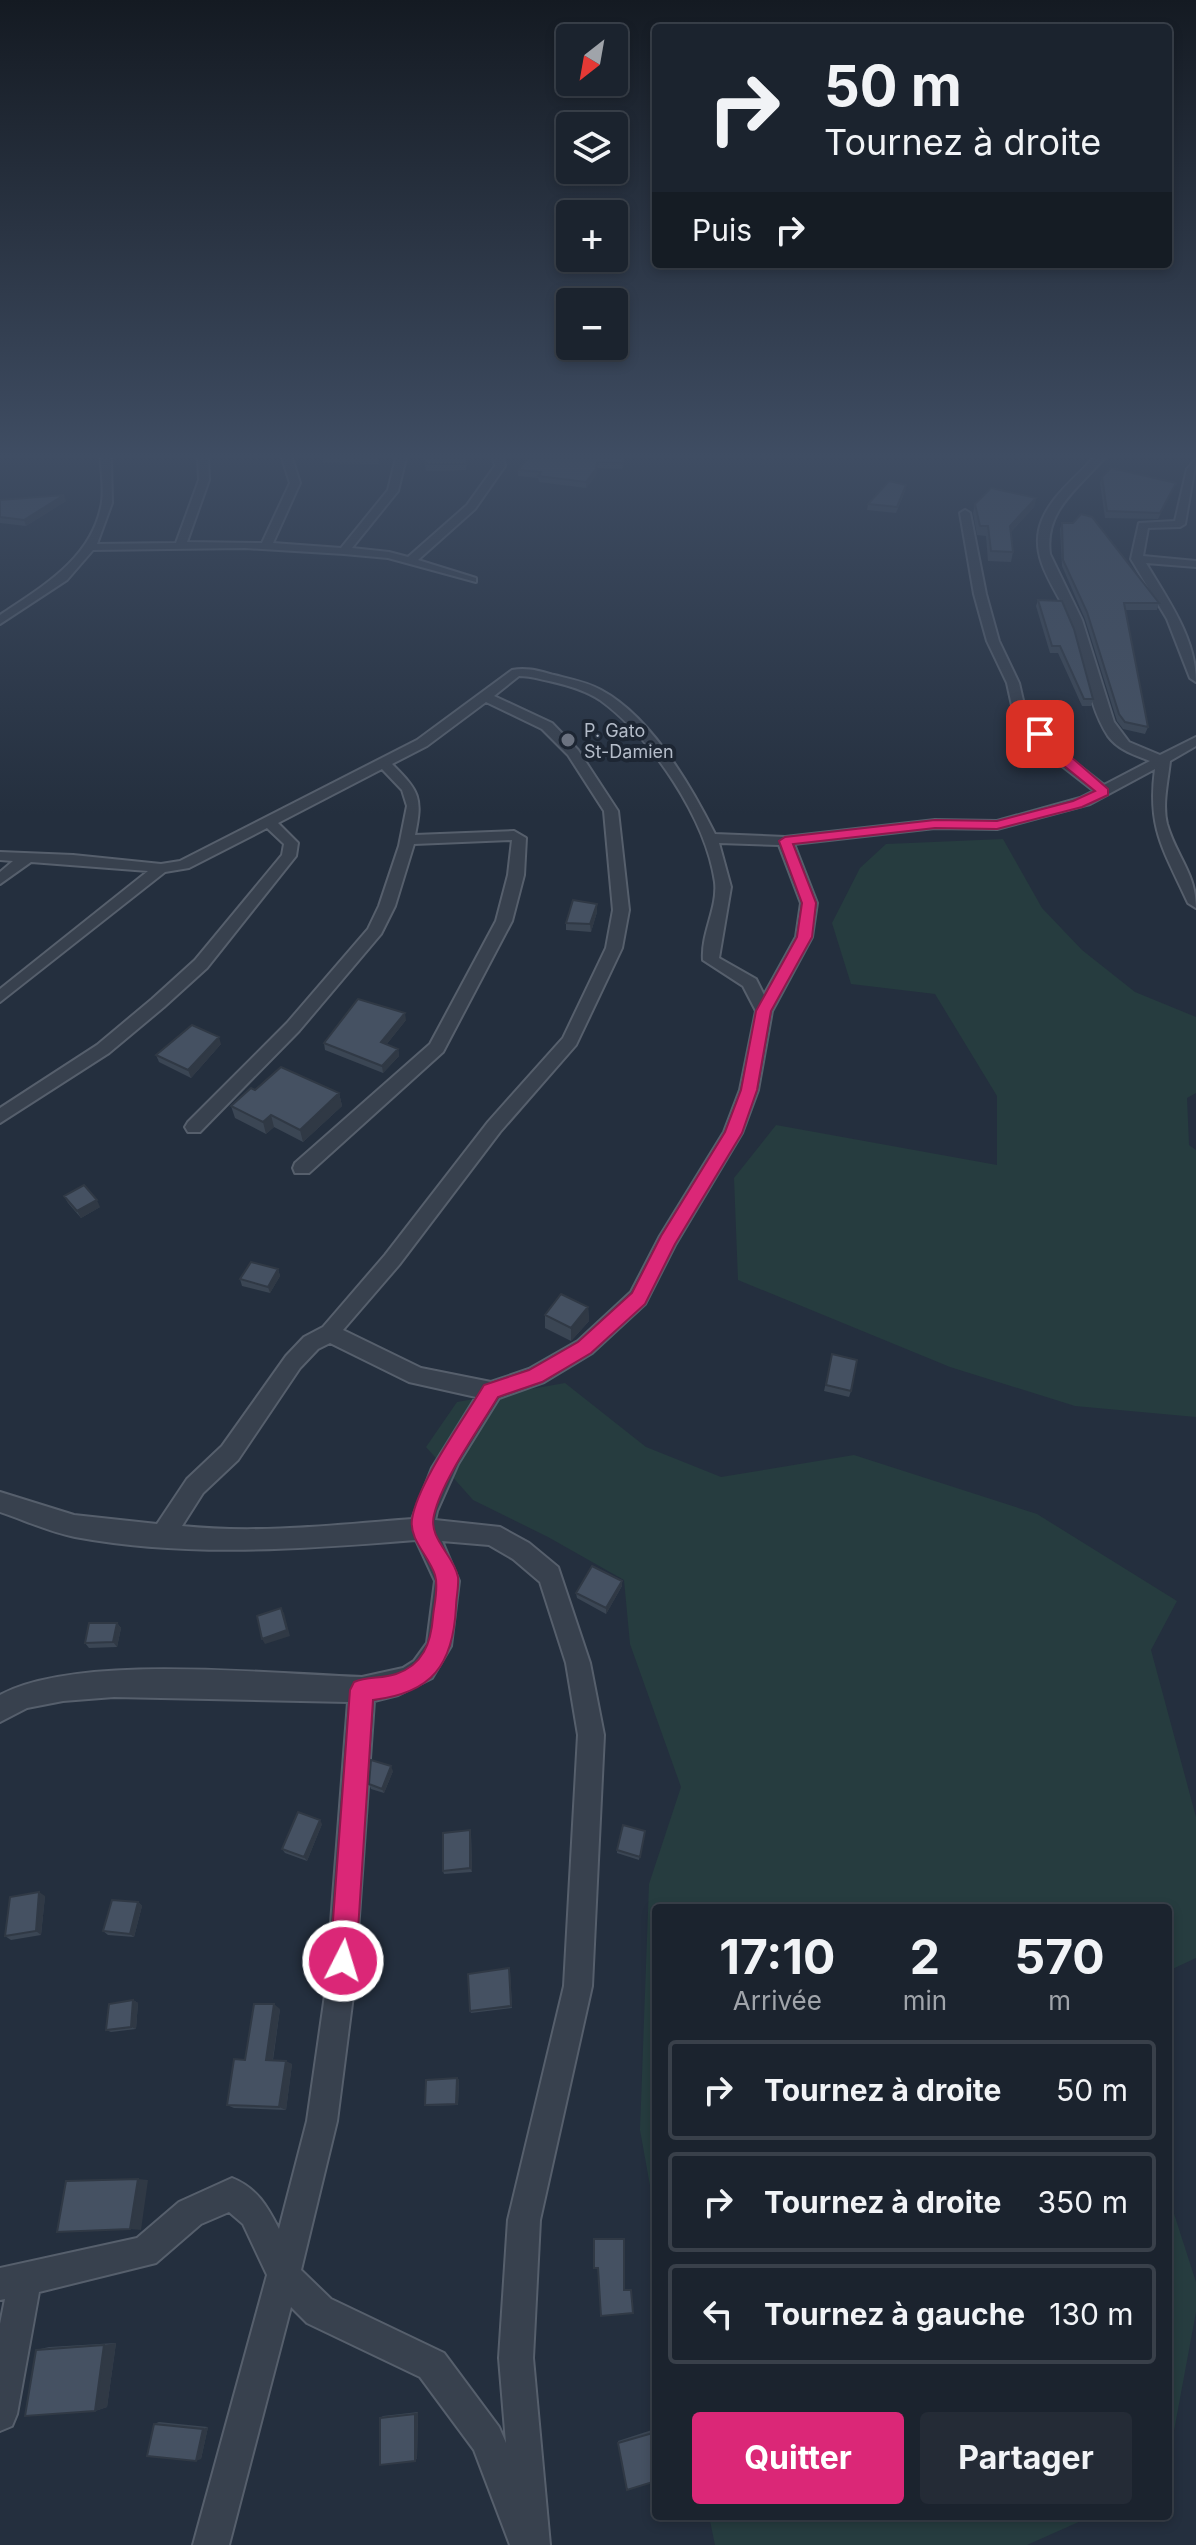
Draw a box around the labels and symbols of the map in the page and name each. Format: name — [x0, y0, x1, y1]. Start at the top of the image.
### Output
north arrow — [556, 24, 628, 96]
pin — [1006, 700, 1074, 768]
place label: P. Gato St-Damien — [584, 720, 674, 762]
marker: P. Gato St-Damien — [559, 731, 577, 749]
position arrow — [301, 1919, 385, 2003]

